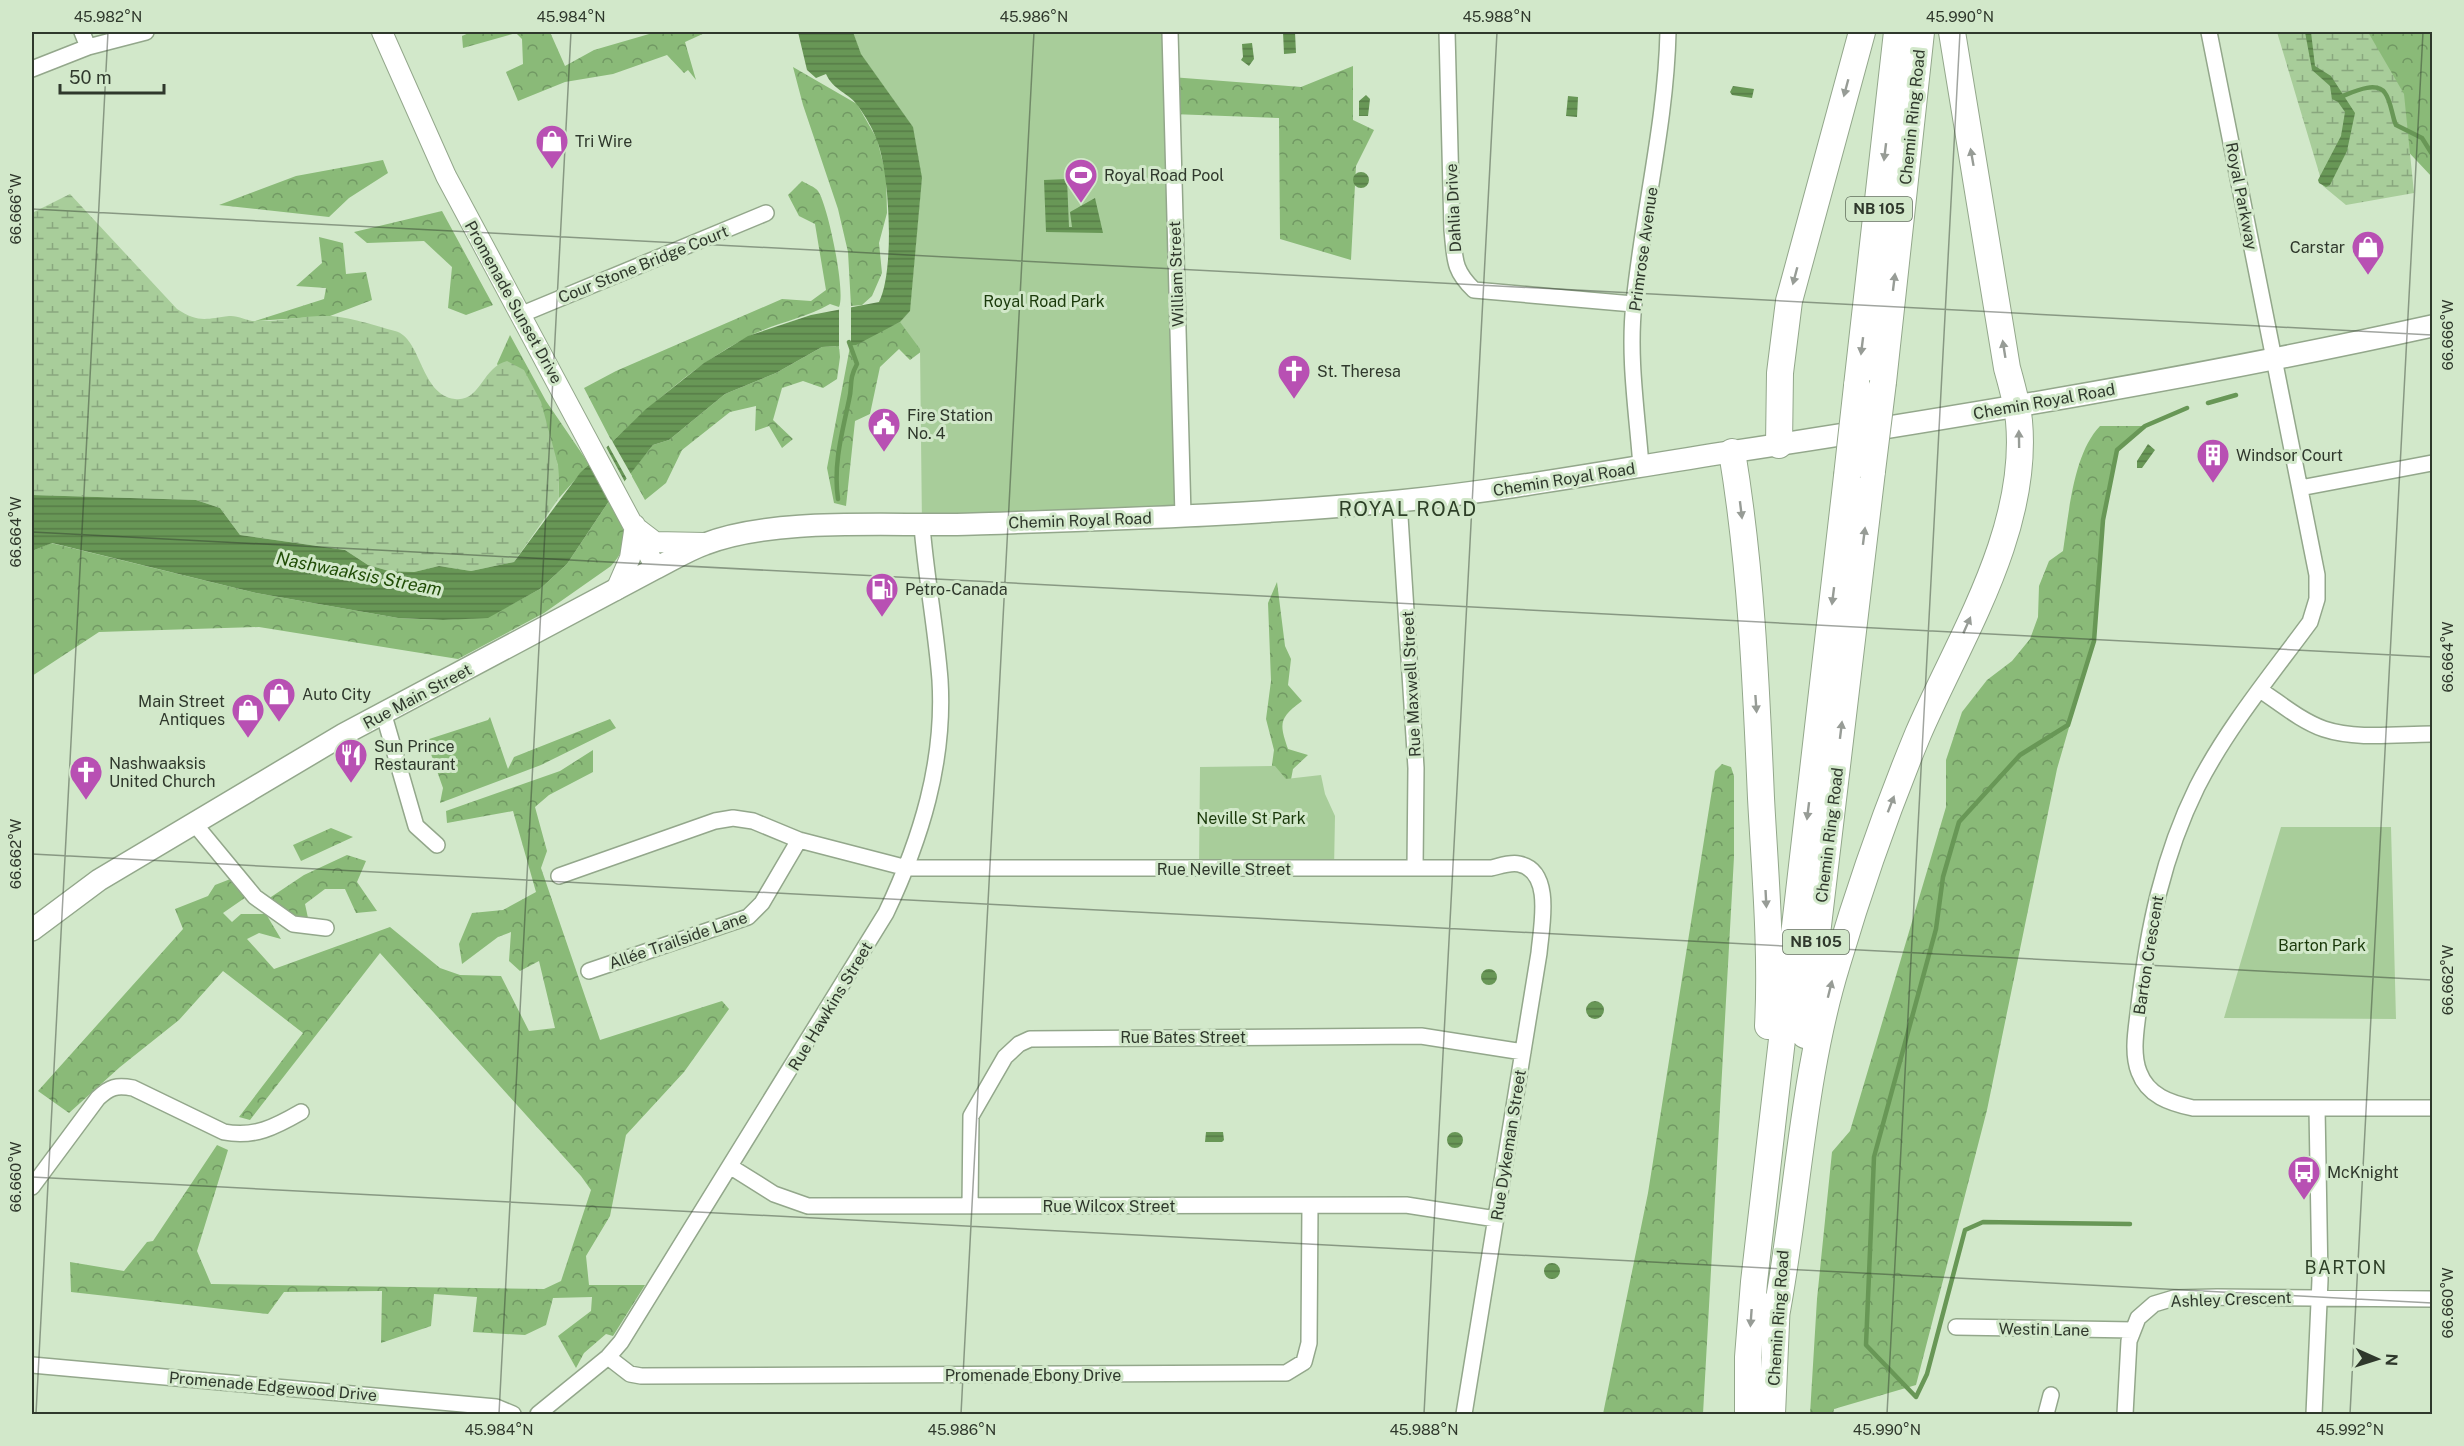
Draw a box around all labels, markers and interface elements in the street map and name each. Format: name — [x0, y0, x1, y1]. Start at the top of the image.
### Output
text: 45.982°N — [74, 8, 142, 25]
text: 45.984°N — [537, 8, 605, 25]
text: 45.986°N — [1000, 8, 1068, 25]
text: 45.988°N — [1462, 8, 1532, 25]
text: 45.990°N — [1926, 8, 1994, 25]
street label: Chemin Ring Road — [1896, 48, 1929, 186]
scale bar — [60, 57, 164, 95]
text: 50 m — [69, 67, 112, 88]
one-way arrow — [1841, 79, 1850, 97]
shop icon: Tri Wire — [534, 123, 570, 170]
place label: Tri Wire — [575, 132, 632, 151]
street label: Royal Parkway — [2222, 141, 2261, 252]
one-way arrow — [1880, 143, 1890, 162]
one-way arrow — [1967, 147, 1976, 166]
sports icon: Royal Road Pool — [1063, 157, 1099, 204]
street label: Dahlia Drive — [1442, 163, 1465, 253]
place label: Royal Road Pool — [1104, 166, 1224, 185]
text: 66.666°W — [7, 173, 24, 245]
street label: Primrose Avenue — [1625, 186, 1662, 312]
road number: NB 105 — [1846, 197, 1912, 221]
street label: Promenade Sunset Drive — [461, 218, 566, 387]
street label: William Street — [1165, 221, 1188, 327]
street label: Cour Stone Bridge Court — [555, 222, 731, 307]
shop icon: Carstar — [2350, 229, 2386, 276]
place label: Carstar — [2290, 238, 2345, 257]
one-way arrow — [1790, 267, 1800, 285]
one-way arrow — [1890, 273, 1899, 292]
park label: Royal Road Park — [983, 292, 1105, 311]
text: 66.666°W — [2439, 299, 2456, 371]
one-way arrow — [1857, 337, 1867, 356]
one-way arrow — [2000, 340, 2009, 359]
church icon: St. Theresa — [1276, 353, 1312, 400]
place label: St. Theresa — [1317, 362, 1401, 381]
street label: Chemin Royal Road — [1972, 380, 2116, 423]
public building icon: Fire Station No. 4 — [866, 406, 902, 453]
place label: Fire Station No. 4 — [907, 406, 993, 443]
one-way arrow — [2014, 430, 2024, 449]
building icon: Windsor Court — [2195, 437, 2231, 484]
place label: Windsor Court — [2236, 446, 2343, 465]
street label: Chemin Royal Road — [1492, 459, 1637, 500]
text: 66.664°W — [7, 496, 24, 568]
district label: ROYAL ROAD — [1338, 497, 1478, 521]
one-way arrow — [1736, 500, 1745, 519]
street label: Chemin Royal Road — [1008, 508, 1152, 533]
one-way arrow — [1859, 527, 1869, 546]
water label: Nashwaaksis Stream — [274, 547, 444, 600]
fuel station icon: Petro-Canada — [864, 571, 900, 618]
place label: Petro-Canada — [905, 580, 1008, 599]
one-way arrow — [1828, 587, 1838, 606]
street label: Rue Maxwell Street — [1398, 611, 1425, 757]
one-way arrow — [1963, 616, 1972, 633]
text: 66.664°W — [2439, 621, 2456, 693]
street label: Rue Main Street — [360, 660, 475, 733]
shop icon: Auto City — [261, 676, 297, 723]
place label: Auto City — [302, 685, 372, 704]
place label: Main Street Antiques — [138, 692, 225, 729]
shop icon: Main Street Antiques — [230, 692, 266, 739]
one-way arrow — [1751, 694, 1761, 713]
one-way arrow — [1836, 720, 1846, 739]
restaurant icon: Sun Prince Restaurant — [333, 737, 369, 784]
place label: Sun Prince Restaurant — [374, 737, 456, 774]
church icon: Nashwaaksis United Church — [68, 754, 104, 801]
place label: Nashwaaksis United Church — [109, 754, 215, 791]
street label: Chemin Ring Road — [1812, 766, 1847, 904]
one-way arrow — [1887, 795, 1897, 813]
one-way arrow — [1803, 801, 1813, 820]
park label: Neville St Park — [1196, 809, 1306, 828]
text: 66.662°W — [7, 819, 24, 889]
street label: Rue Neville Street — [1157, 860, 1291, 879]
one-way arrow — [1762, 889, 1771, 908]
street label: Barton Crescent — [2130, 894, 2167, 1016]
street label: Allée Trailside Lane — [606, 908, 750, 973]
road number: NB 105 — [1783, 930, 1849, 954]
park label: Barton Park — [2278, 936, 2366, 955]
street label: Rue Hawkins Street — [784, 938, 876, 1074]
text: 66.662°W — [2439, 945, 2456, 1015]
one-way arrow — [1826, 980, 1836, 998]
street label: Rue Bates Street — [1120, 1028, 1246, 1047]
street label: Rue Dykeman Street — [1487, 1068, 1530, 1222]
text: 66.660°W — [7, 1142, 24, 1212]
bus stop icon: McKnight — [2286, 1154, 2322, 1201]
place label: McKnight — [2327, 1163, 2399, 1182]
street label: Rue Wilcox Street — [1042, 1197, 1176, 1216]
street label: Chemin Ring Road — [1764, 1249, 1793, 1387]
district label: BARTON — [2304, 1257, 2388, 1278]
text: 66.660°W — [2439, 1268, 2456, 1338]
street label: Ashley Crescent — [2170, 1288, 2292, 1311]
one-way arrow — [1746, 1308, 1756, 1327]
street label: Westin Lane — [1998, 1319, 2090, 1340]
north arrow — [2347, 1329, 2407, 1389]
text: N — [2382, 1353, 2401, 1367]
street label: Promenade Ebony Drive — [945, 1366, 1121, 1385]
street label: Promenade Edgewood Drive — [168, 1368, 378, 1405]
text: 45.984°N — [465, 1421, 533, 1438]
text: 45.986°N — [928, 1421, 996, 1438]
text: 45.988°N — [1389, 1421, 1459, 1438]
text: 45.990°N — [1853, 1421, 1921, 1438]
text: 45.992°N — [2316, 1421, 2384, 1438]

